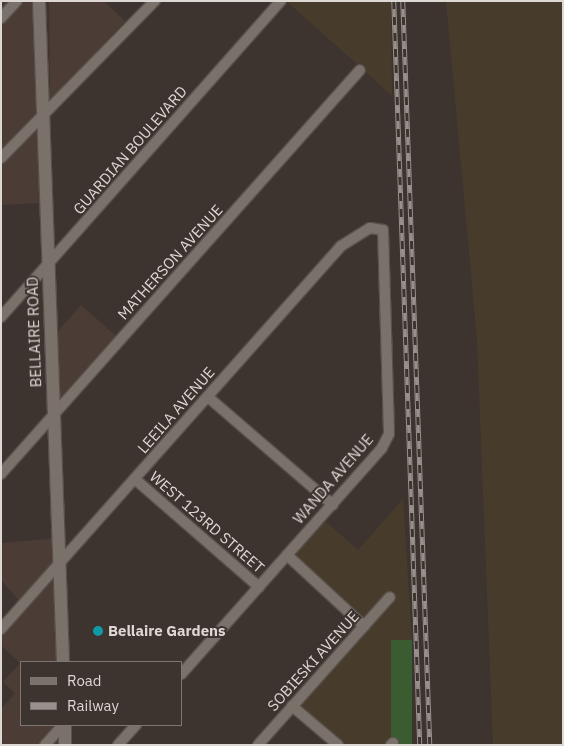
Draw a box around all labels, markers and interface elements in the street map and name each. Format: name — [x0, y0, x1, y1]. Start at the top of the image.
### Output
street label: GUARDIAN BOULEVARD — [69, 82, 191, 218]
street label: MATHERSON AVENUE — [114, 201, 226, 323]
street label: BELLAIRE ROAD — [23, 276, 45, 388]
street label: LEEILA AVENUE — [134, 363, 218, 457]
street label: WANDA AVENUE — [289, 430, 377, 528]
street label: WEST 123RD STREET — [146, 467, 268, 577]
street label: SOBIESKI AVENUE — [263, 607, 363, 715]
place label: Bellaire Gardens — [108, 622, 226, 640]
marker: Bellaire Gardens — [92, 625, 104, 637]
legend — [20, 661, 182, 726]
text: Road — [67, 671, 102, 690]
text: Railway — [67, 696, 119, 715]

